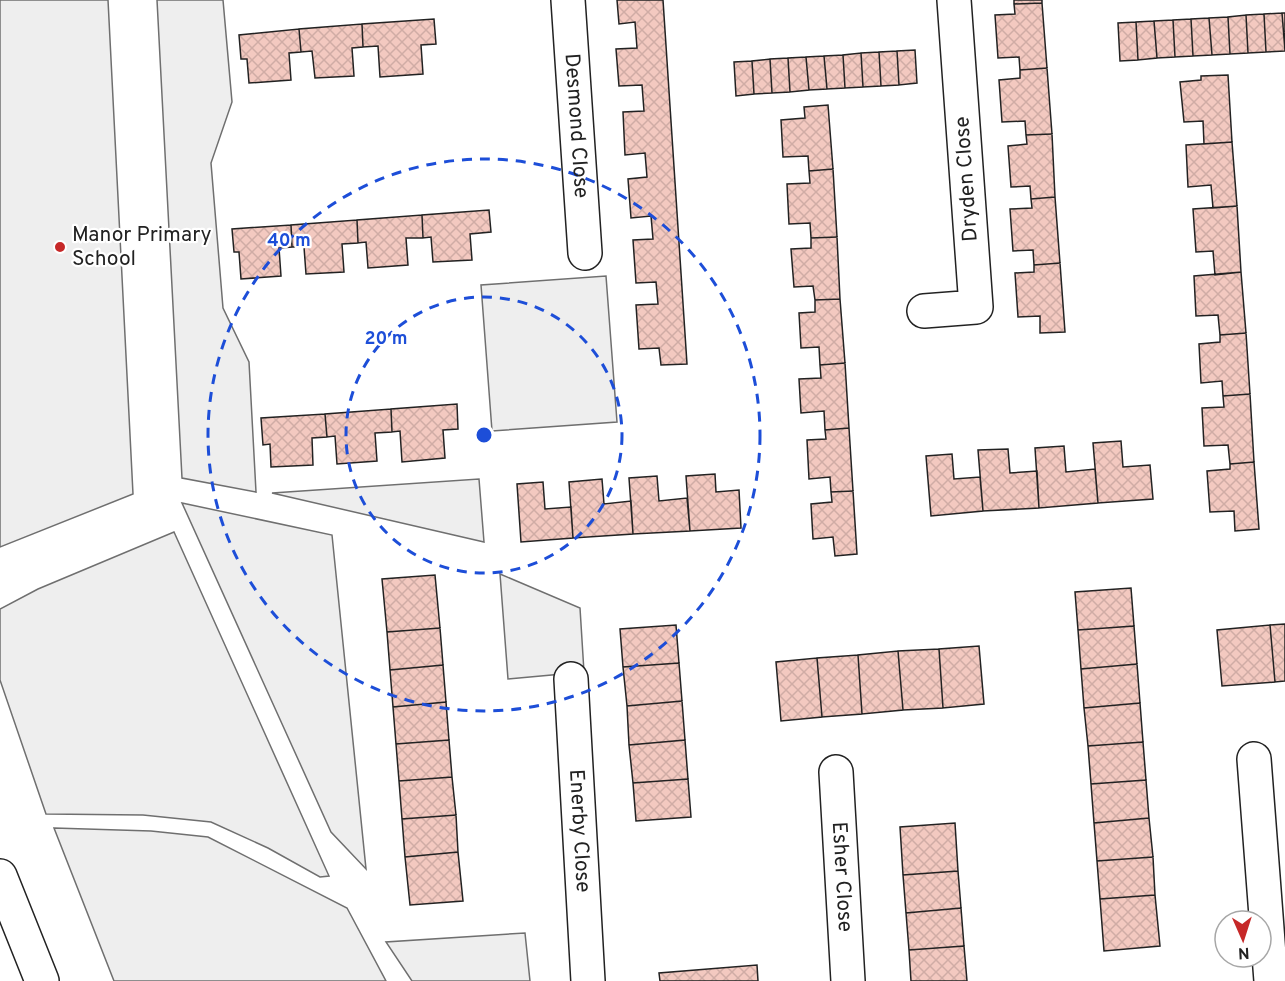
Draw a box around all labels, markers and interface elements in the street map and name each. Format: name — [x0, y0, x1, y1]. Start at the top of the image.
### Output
street label: Desmond Close — [558, 52, 595, 199]
street label: Dryden Close — [949, 116, 985, 242]
place label: Manor Primary School — [72, 222, 212, 273]
text: 40 m — [267, 230, 311, 253]
marker: Manor Primary School — [53, 240, 67, 254]
text: 20 m — [364, 328, 408, 351]
centre of rings — [474, 425, 494, 445]
street label: Enerby Close — [563, 768, 596, 893]
street label: Esher Close — [825, 821, 859, 933]
north arrow — [1213, 909, 1273, 969]
text: N — [1237, 942, 1250, 962]

